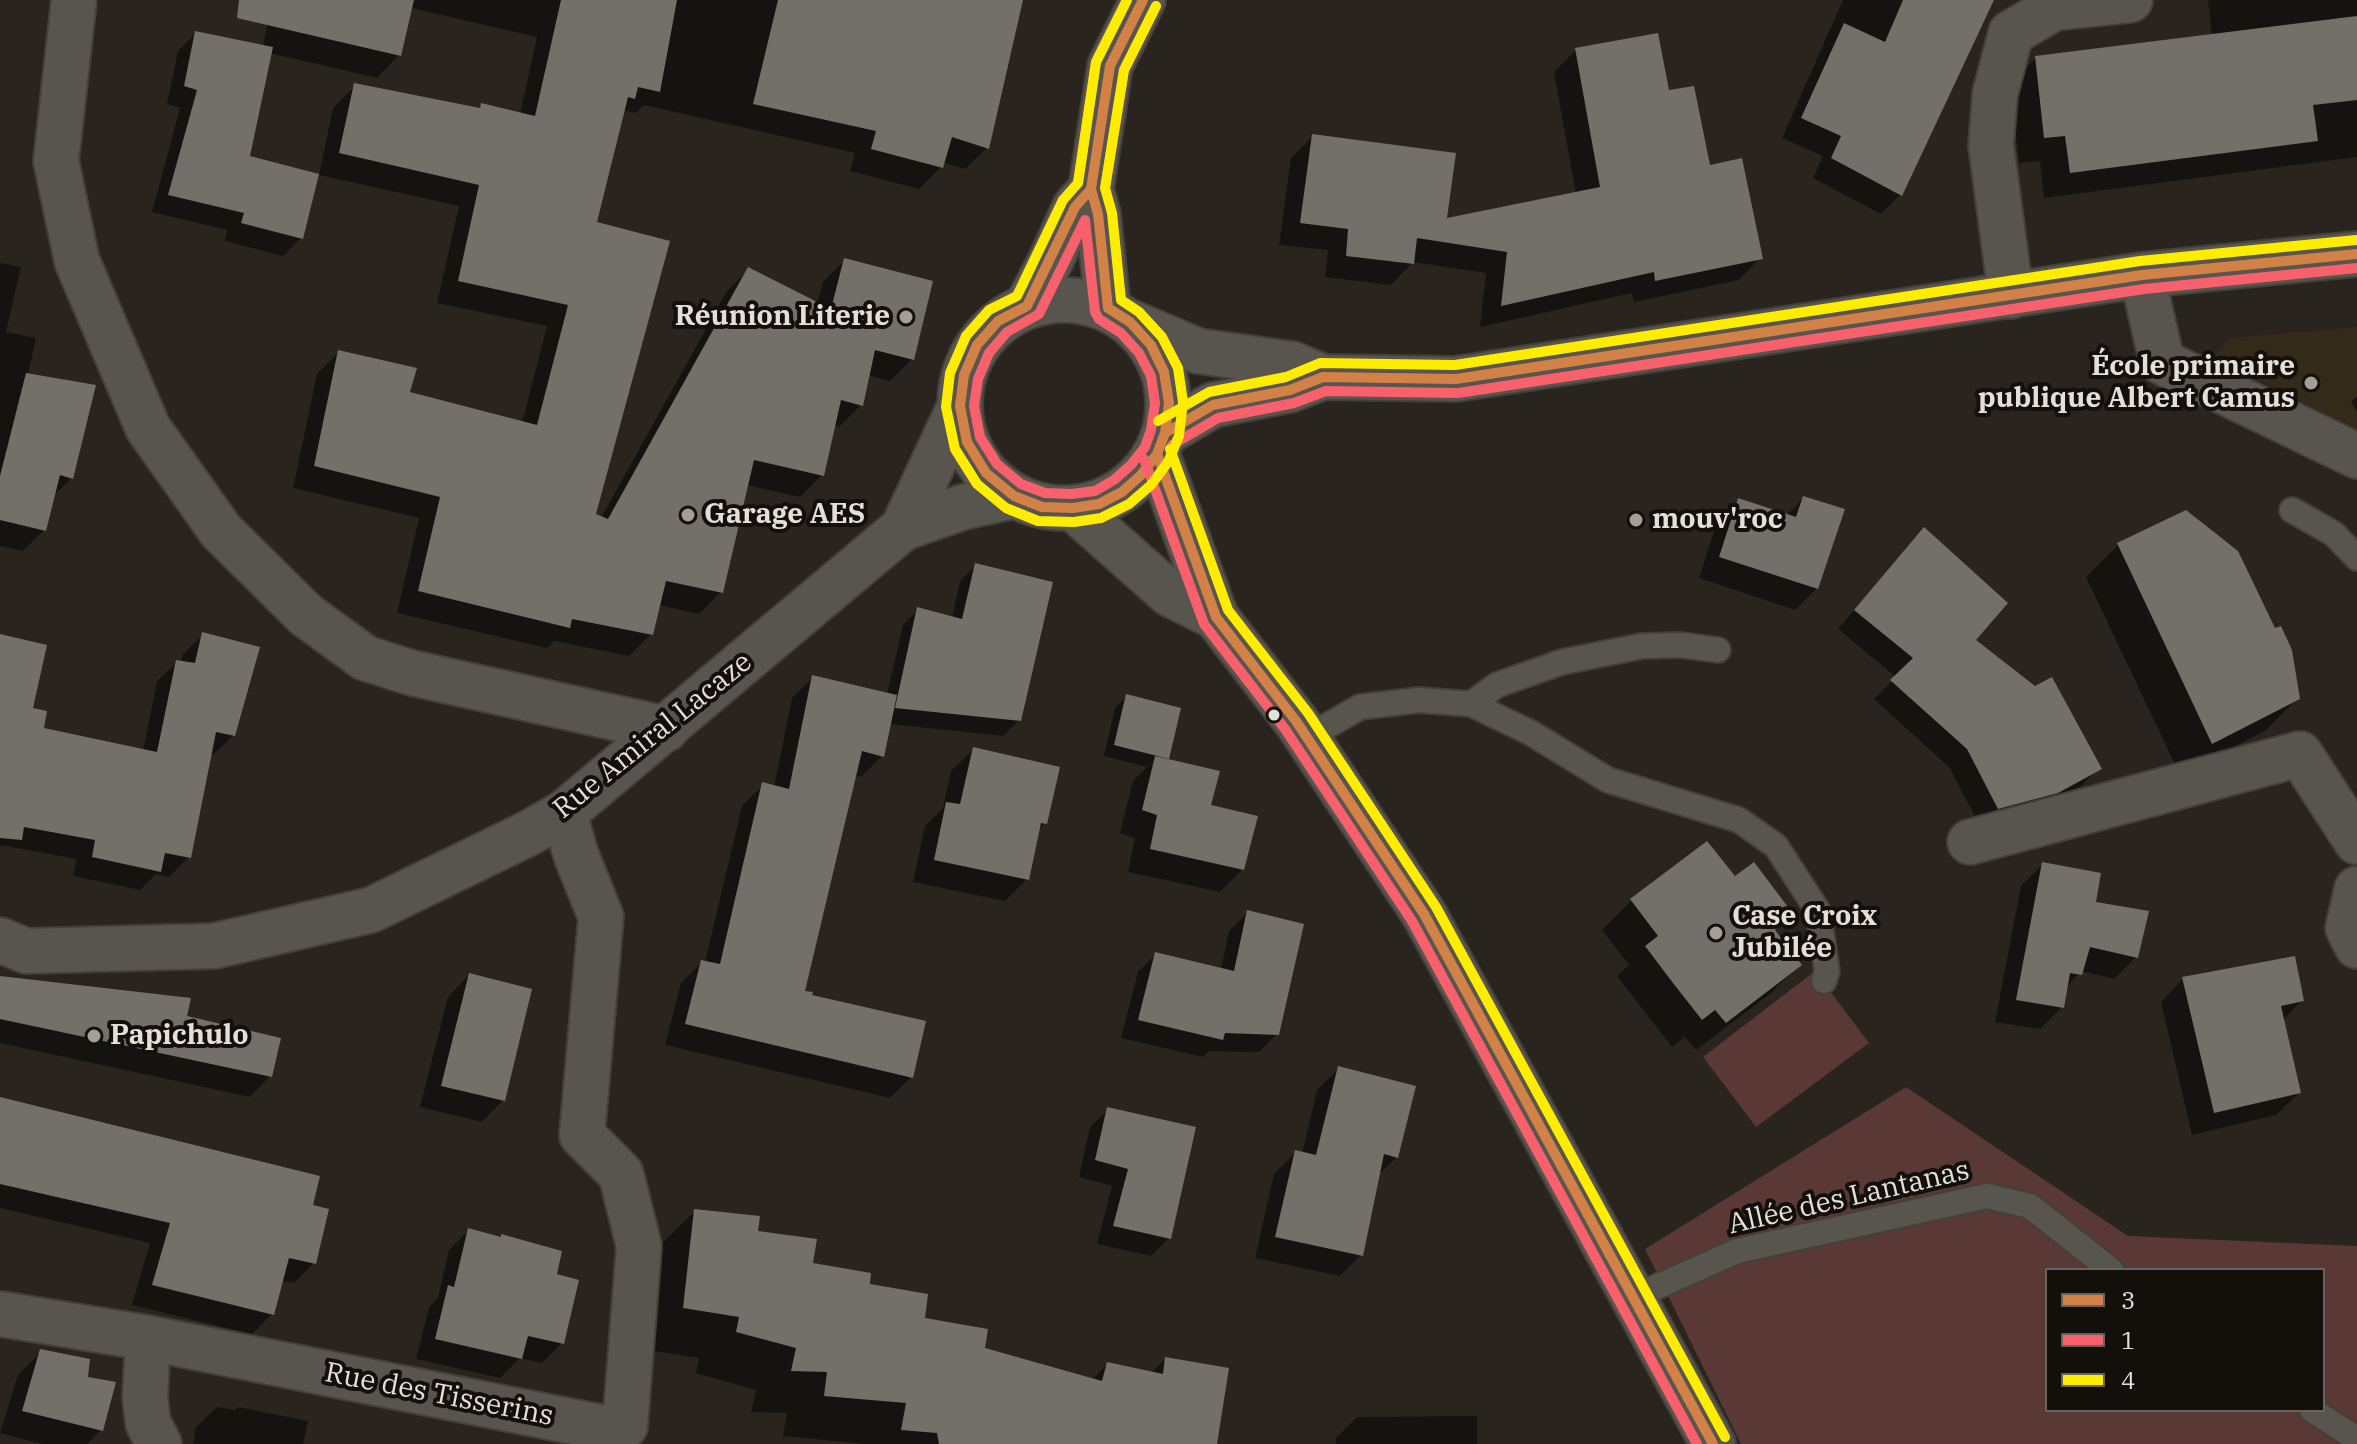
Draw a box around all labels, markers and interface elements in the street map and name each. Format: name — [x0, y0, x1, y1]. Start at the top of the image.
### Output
place label: Réunion Literie — [675, 300, 890, 334]
marker: Réunion Literie — [897, 308, 915, 326]
place label: École primaire publique Albert Camus — [1978, 350, 2295, 416]
marker: École primaire publique Albert Camus — [2302, 374, 2320, 392]
place label: Garage AES — [704, 498, 865, 532]
place label: mouv'roc — [1652, 503, 1783, 537]
marker: Garage AES — [679, 506, 697, 524]
marker: mouv'roc — [1627, 511, 1645, 529]
street label: Rue Amiral Lacaze — [547, 646, 759, 826]
unlabelled marker — [1266, 707, 1282, 723]
place label: Case Croix Jubilée — [1732, 900, 1877, 966]
marker: Case Croix Jubilée — [1707, 924, 1725, 942]
place label: Papichulo — [110, 1019, 248, 1053]
marker: Papichulo — [85, 1027, 103, 1045]
street label: Allée des Lantanas — [1725, 1154, 1973, 1242]
legend — [2045, 1268, 2325, 1412]
text: 3 — [2121, 1284, 2135, 1316]
text: 1 — [2121, 1324, 2135, 1356]
street label: Rue des Tisserins — [322, 1356, 556, 1434]
text: 4 — [2121, 1364, 2135, 1396]

